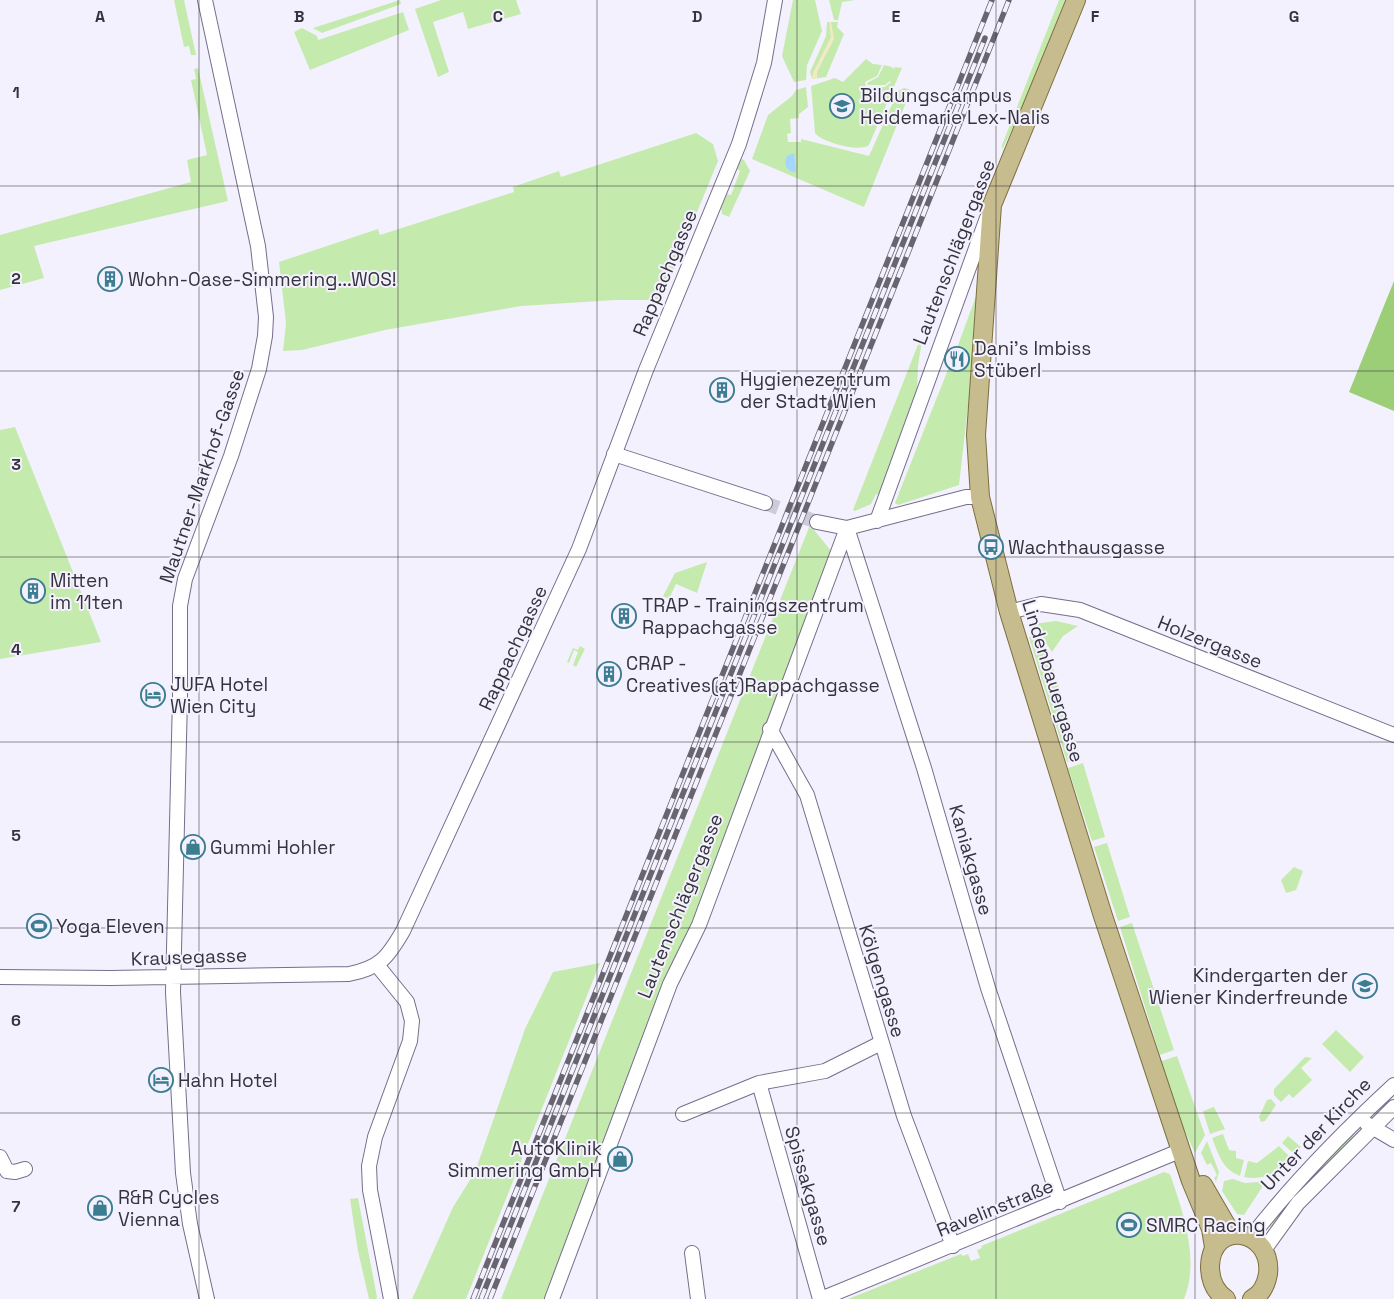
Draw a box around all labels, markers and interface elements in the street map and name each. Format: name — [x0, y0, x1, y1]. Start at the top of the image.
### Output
text: A — [95, 6, 105, 27]
text: B — [294, 6, 304, 27]
text: C — [493, 6, 503, 27]
text: D — [692, 6, 702, 27]
text: E — [892, 6, 901, 27]
text: F — [1091, 6, 1100, 27]
text: G — [1289, 6, 1299, 27]
text: 1 — [12, 82, 20, 103]
place label: Bildungscampus Heidemarie Lex-Nalis — [860, 83, 1050, 130]
school or university icon: Bildungscampus Heidemarie Lex-Nalis — [829, 93, 855, 119]
street label: Lautenschlägergasse — [907, 156, 1001, 348]
street label: Rappachgasse — [627, 206, 703, 340]
building icon: Wohn-Oase-Simmering...WOS! — [97, 266, 123, 292]
place label: Wohn-Oase-Simmering...WOS! — [128, 267, 397, 292]
text: 2 — [11, 268, 21, 289]
place label: Dani's Imbiss Stüberl — [974, 336, 1091, 383]
restaurant icon: Dani's Imbiss Stüberl — [944, 346, 970, 372]
street label: Mautner-Markhof-Gasse — [154, 366, 250, 586]
place label: Hygienezentrum der Stadt Wien — [740, 367, 891, 414]
building icon: Hygienezentrum der Stadt Wien — [709, 377, 735, 403]
text: 3 — [11, 454, 21, 475]
bus stop icon: Wachthausgasse — [978, 534, 1004, 560]
place label: Wachthausgasse — [1008, 535, 1165, 560]
place label: Mitten im 11ten — [50, 568, 123, 615]
building icon: Mitten im 11ten — [20, 578, 46, 604]
street label: Rappachgasse — [473, 581, 553, 715]
place label: TRAP - Trainingszentrum Rappachgasse — [642, 593, 864, 640]
street label: Lindenbauergasse — [1016, 597, 1090, 765]
building icon: TRAP - Trainingszentrum Rappachgasse — [611, 603, 637, 629]
street label: Holzergasse — [1154, 610, 1266, 674]
text: 4 — [11, 639, 21, 660]
place label: CRAP - Creatives(at)Rappachgasse — [626, 651, 880, 698]
building icon: CRAP - Creatives(at)Rappachgasse — [596, 661, 622, 687]
place label: JUFA Hotel Wien City — [170, 672, 268, 719]
hotel icon: JUFA Hotel Wien City — [140, 682, 166, 708]
street label: Kaniakgasse — [943, 802, 999, 918]
street label: Lautenschlägergasse — [632, 810, 728, 1002]
text: 5 — [11, 825, 21, 846]
shop icon: Gummi Hohler — [180, 834, 206, 860]
place label: Gummi Hohler — [210, 835, 335, 860]
sports icon: Yoga Eleven — [26, 913, 52, 939]
place label: Yoga Eleven — [56, 914, 165, 939]
street label: Kölgengasse — [853, 921, 911, 1041]
street label: Krausegasse — [130, 942, 248, 972]
place label: Kindergarten der Wiener Kinderfreunde — [1149, 963, 1348, 1010]
school or university icon: Kindergarten der Wiener Kinderfreunde — [1352, 973, 1378, 999]
text: 6 — [11, 1010, 21, 1031]
hotel icon: Hahn Hotel — [148, 1067, 174, 1093]
place label: Hahn Hotel — [178, 1068, 278, 1093]
street label: Unter der Kirche — [1255, 1072, 1377, 1196]
street label: Spissakgasse — [779, 1123, 837, 1249]
place label: AutoKlinik Simmering GmbH — [448, 1136, 602, 1183]
shop icon: AutoKlinik Simmering GmbH — [607, 1146, 633, 1172]
street label: Ravelinstraße — [933, 1173, 1057, 1243]
place label: R&R Cycles Vienna — [118, 1185, 219, 1232]
shop icon: R&R Cycles Vienna — [87, 1195, 113, 1221]
text: 7 — [12, 1196, 21, 1217]
sports icon: SMRC Racing — [1116, 1212, 1142, 1238]
place label: SMRC Racing — [1146, 1213, 1266, 1238]

